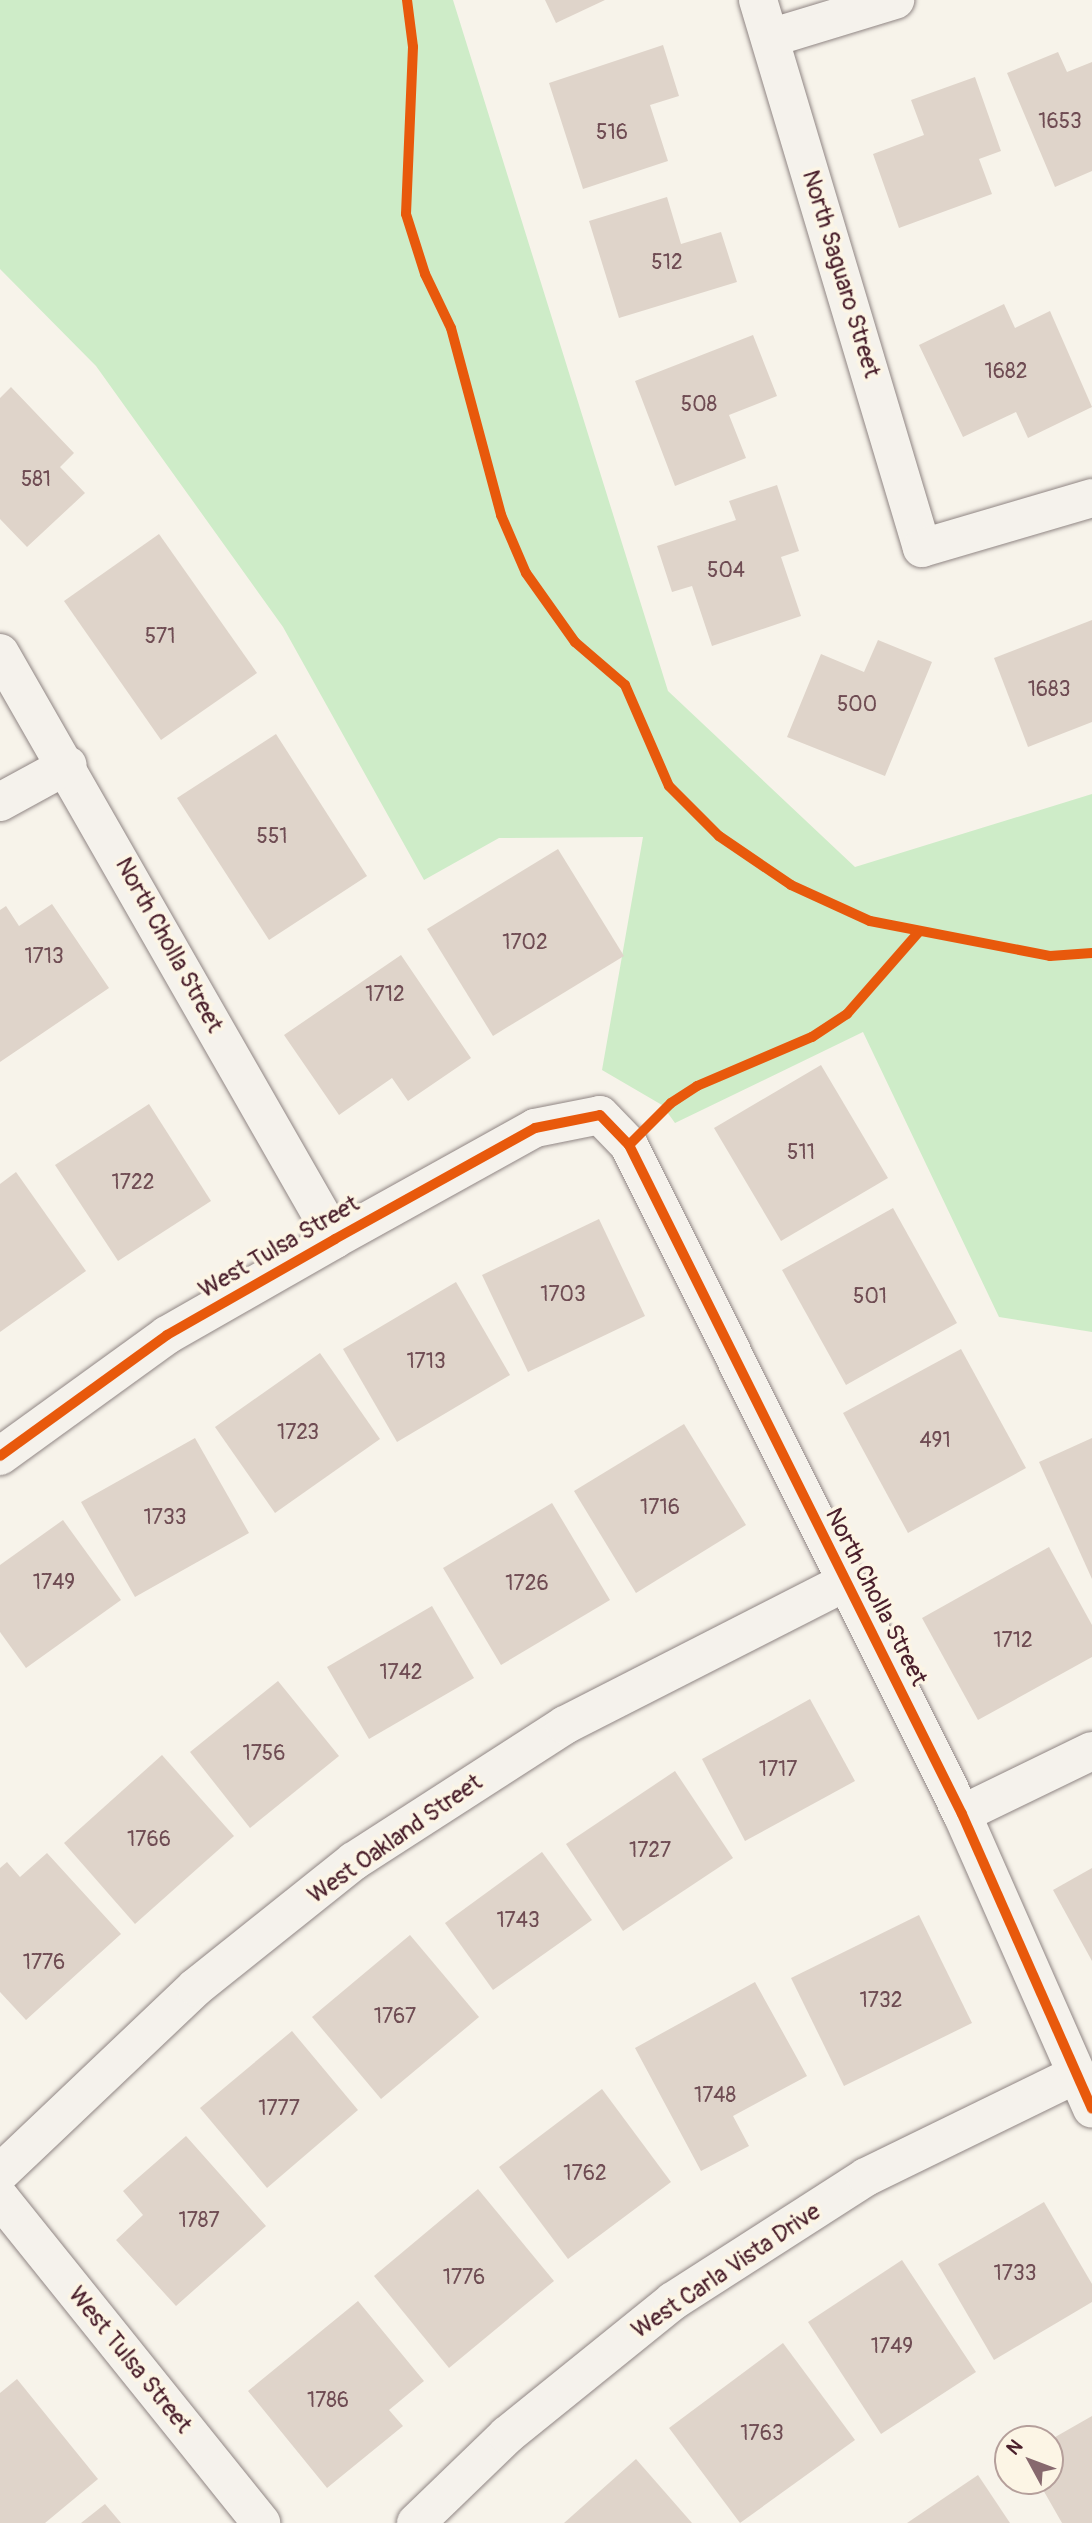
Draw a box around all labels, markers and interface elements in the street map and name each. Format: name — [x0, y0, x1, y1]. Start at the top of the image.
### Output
house number: 1653 — [1038, 109, 1082, 135]
house number: 516 — [596, 120, 628, 146]
street label: North Saguaro Street — [796, 167, 886, 381]
house number: 512 — [651, 250, 683, 276]
house number: 1682 — [985, 359, 1027, 385]
house number: 508 — [681, 392, 717, 418]
house number: 581 — [21, 467, 51, 493]
house number: 504 — [707, 558, 745, 584]
house number: 571 — [145, 624, 175, 650]
house number: 1683 — [1028, 677, 1070, 703]
house number: 500 — [837, 692, 877, 718]
house number: 551 — [257, 824, 287, 850]
street label: North Cholla Street — [109, 852, 229, 1038]
house number: 1702 — [502, 930, 548, 956]
house number: 1713 — [24, 944, 64, 970]
house number: 1712 — [365, 982, 405, 1008]
house number: 511 — [787, 1140, 815, 1166]
house number: 1722 — [112, 1170, 154, 1196]
street label: West Tulsa Street — [194, 1189, 364, 1305]
house number: 1703 — [540, 1282, 586, 1308]
house number: 501 — [853, 1284, 887, 1310]
house number: 1713 — [406, 1349, 446, 1375]
house number: 1723 — [277, 1420, 319, 1446]
house number: 491 — [919, 1428, 951, 1454]
house number: 1716 — [640, 1495, 680, 1521]
street label: North Cholla Street — [819, 1503, 933, 1691]
house number: 1733 — [144, 1505, 186, 1531]
house number: 1749 — [33, 1570, 75, 1596]
house number: 1726 — [505, 1571, 549, 1597]
house number: 1712 — [993, 1628, 1033, 1654]
house number: 1742 — [379, 1660, 423, 1686]
house number: 1756 — [243, 1741, 285, 1767]
house number: 1717 — [759, 1757, 797, 1783]
street label: West Oakland Street — [302, 1768, 488, 1910]
house number: 1766 — [127, 1827, 171, 1853]
house number: 1727 — [629, 1838, 671, 1864]
house number: 1743 — [496, 1908, 540, 1934]
house number: 1776 — [23, 1950, 65, 1976]
house number: 1732 — [860, 1988, 902, 2014]
house number: 1767 — [374, 2004, 416, 2030]
house number: 1748 — [694, 2083, 736, 2109]
house number: 1777 — [258, 2096, 300, 2122]
house number: 1762 — [563, 2161, 607, 2187]
street label: West Carla Vista Drive — [626, 2197, 826, 2345]
house number: 1787 — [178, 2208, 220, 2234]
house number: 1733 — [994, 2261, 1036, 2287]
house number: 1776 — [443, 2265, 485, 2291]
street label: West Tulsa Street — [62, 2281, 198, 2439]
house number: 1749 — [871, 2334, 913, 2360]
house number: 1786 — [307, 2388, 349, 2414]
house number: 1763 — [740, 2421, 784, 2447]
north arrow — [994, 2425, 1064, 2495]
text: N — [1001, 2435, 1028, 2460]

